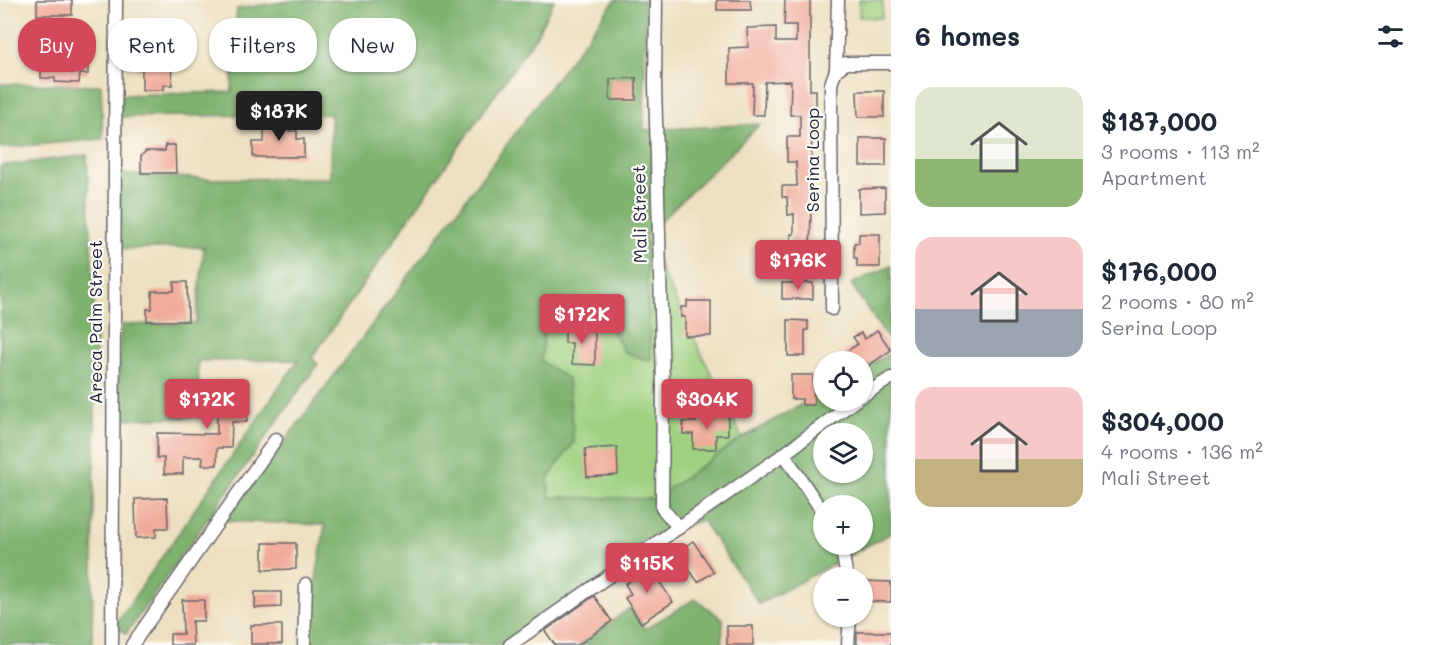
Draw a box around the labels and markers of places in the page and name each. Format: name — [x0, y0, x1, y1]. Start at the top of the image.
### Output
pin: $187K — [237, 91, 321, 142]
pin: $176K — [756, 240, 840, 291]
pin: $172K — [540, 294, 624, 345]
pin: $172K — [165, 379, 249, 430]
pin: $304K — [665, 379, 749, 430]
pin: $115K — [605, 543, 689, 594]

